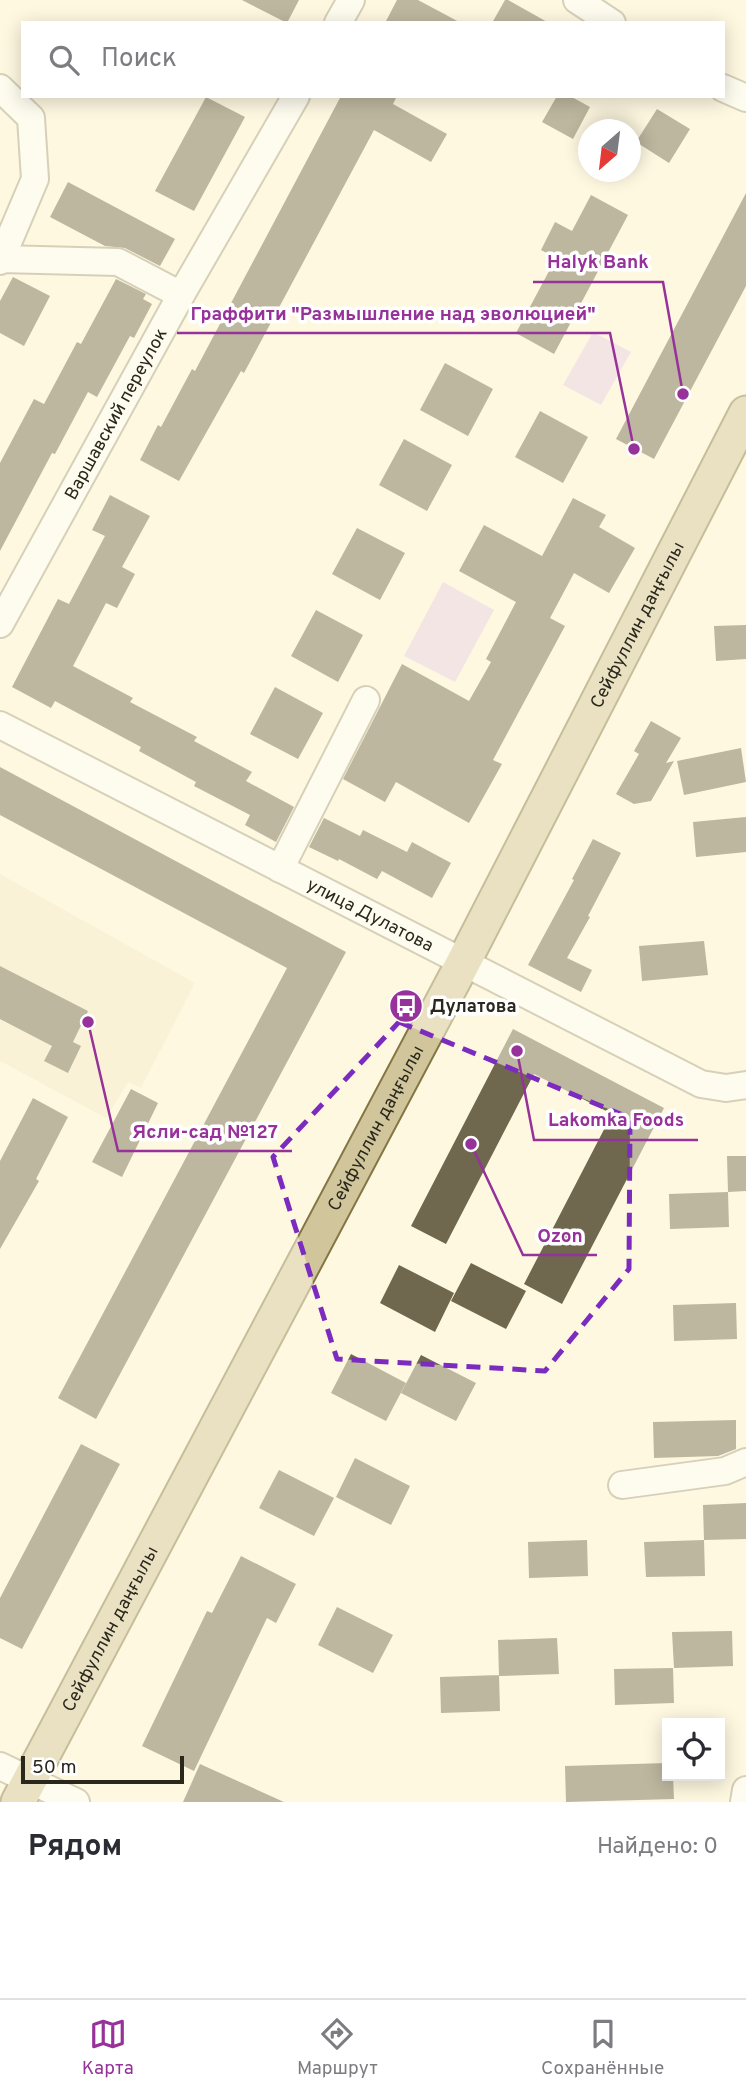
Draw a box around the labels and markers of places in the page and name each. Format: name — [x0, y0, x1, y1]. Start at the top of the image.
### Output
callout: Halyk Bank — [533, 242, 663, 282]
callout: Граффити "Размышление над эволюцией" — [177, 293, 610, 333]
bus stop icon: Дулатова — [387, 987, 425, 1025]
place label: Дулатова — [430, 996, 517, 1019]
callout: Lakomka Foods — [534, 1100, 698, 1140]
callout: Ясли-сад №127 — [118, 1111, 292, 1151]
callout: Ozon — [523, 1215, 597, 1255]

